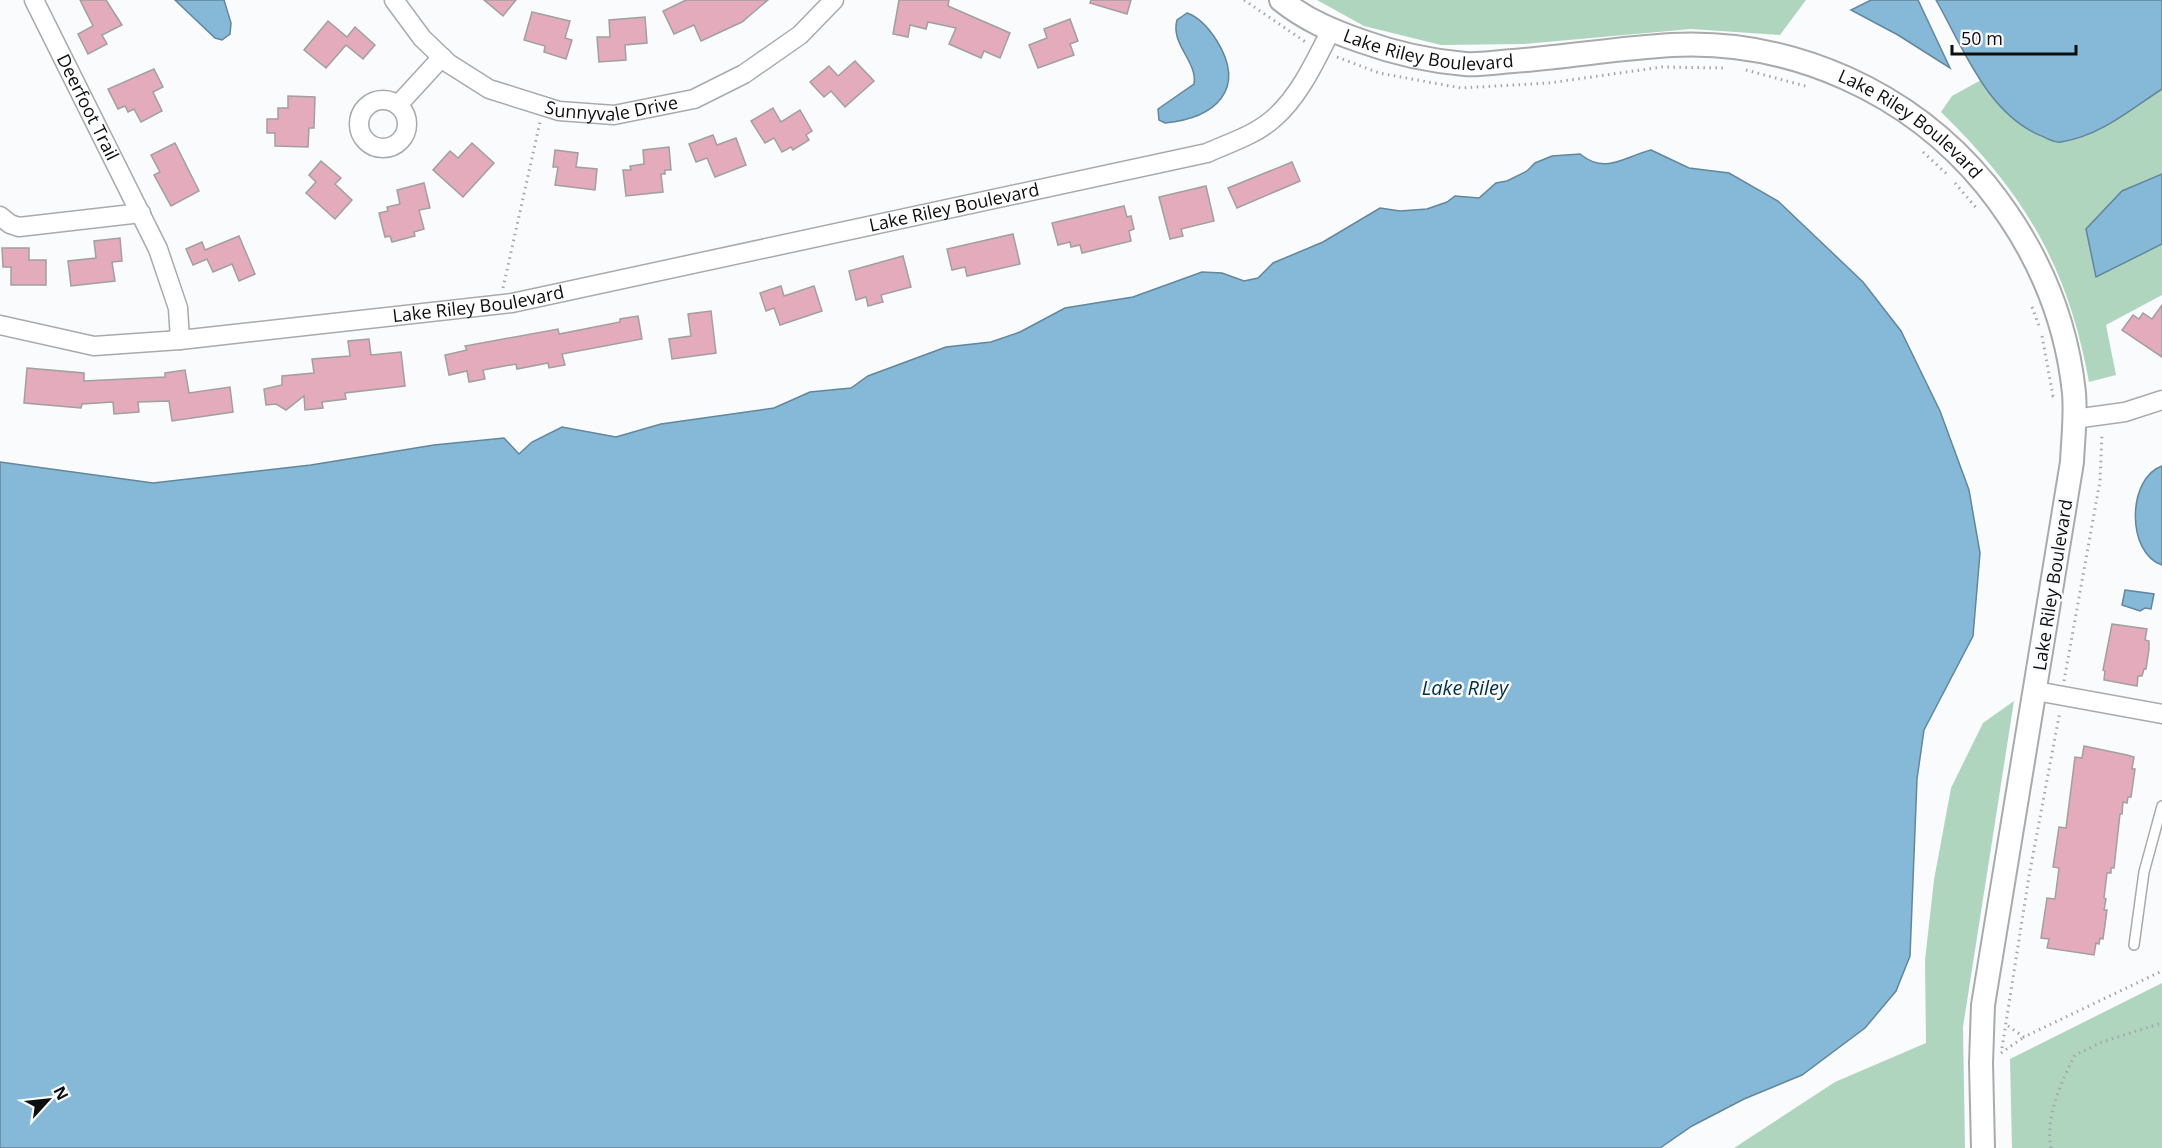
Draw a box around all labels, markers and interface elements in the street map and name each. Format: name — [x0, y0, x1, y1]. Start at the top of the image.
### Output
scale bar — [1952, 18, 2076, 56]
street label: Lake Riley Boulevard — [1340, 23, 1514, 75]
text: 50 m — [1961, 26, 2003, 50]
street label: Deerfoot Trail — [52, 50, 125, 164]
street label: Lake Riley Boulevard — [1835, 63, 1988, 183]
street label: Sunnyvale Drive — [542, 90, 680, 126]
street label: Lake Riley Boulevard — [867, 177, 1041, 237]
street label: Lake Riley Boulevard — [391, 279, 566, 327]
street label: Lake Riley Boulevard — [2027, 497, 2077, 672]
water label: Lake Riley — [1422, 674, 1510, 701]
north arrow — [18, 1070, 78, 1130]
text: N — [49, 1082, 74, 1104]

